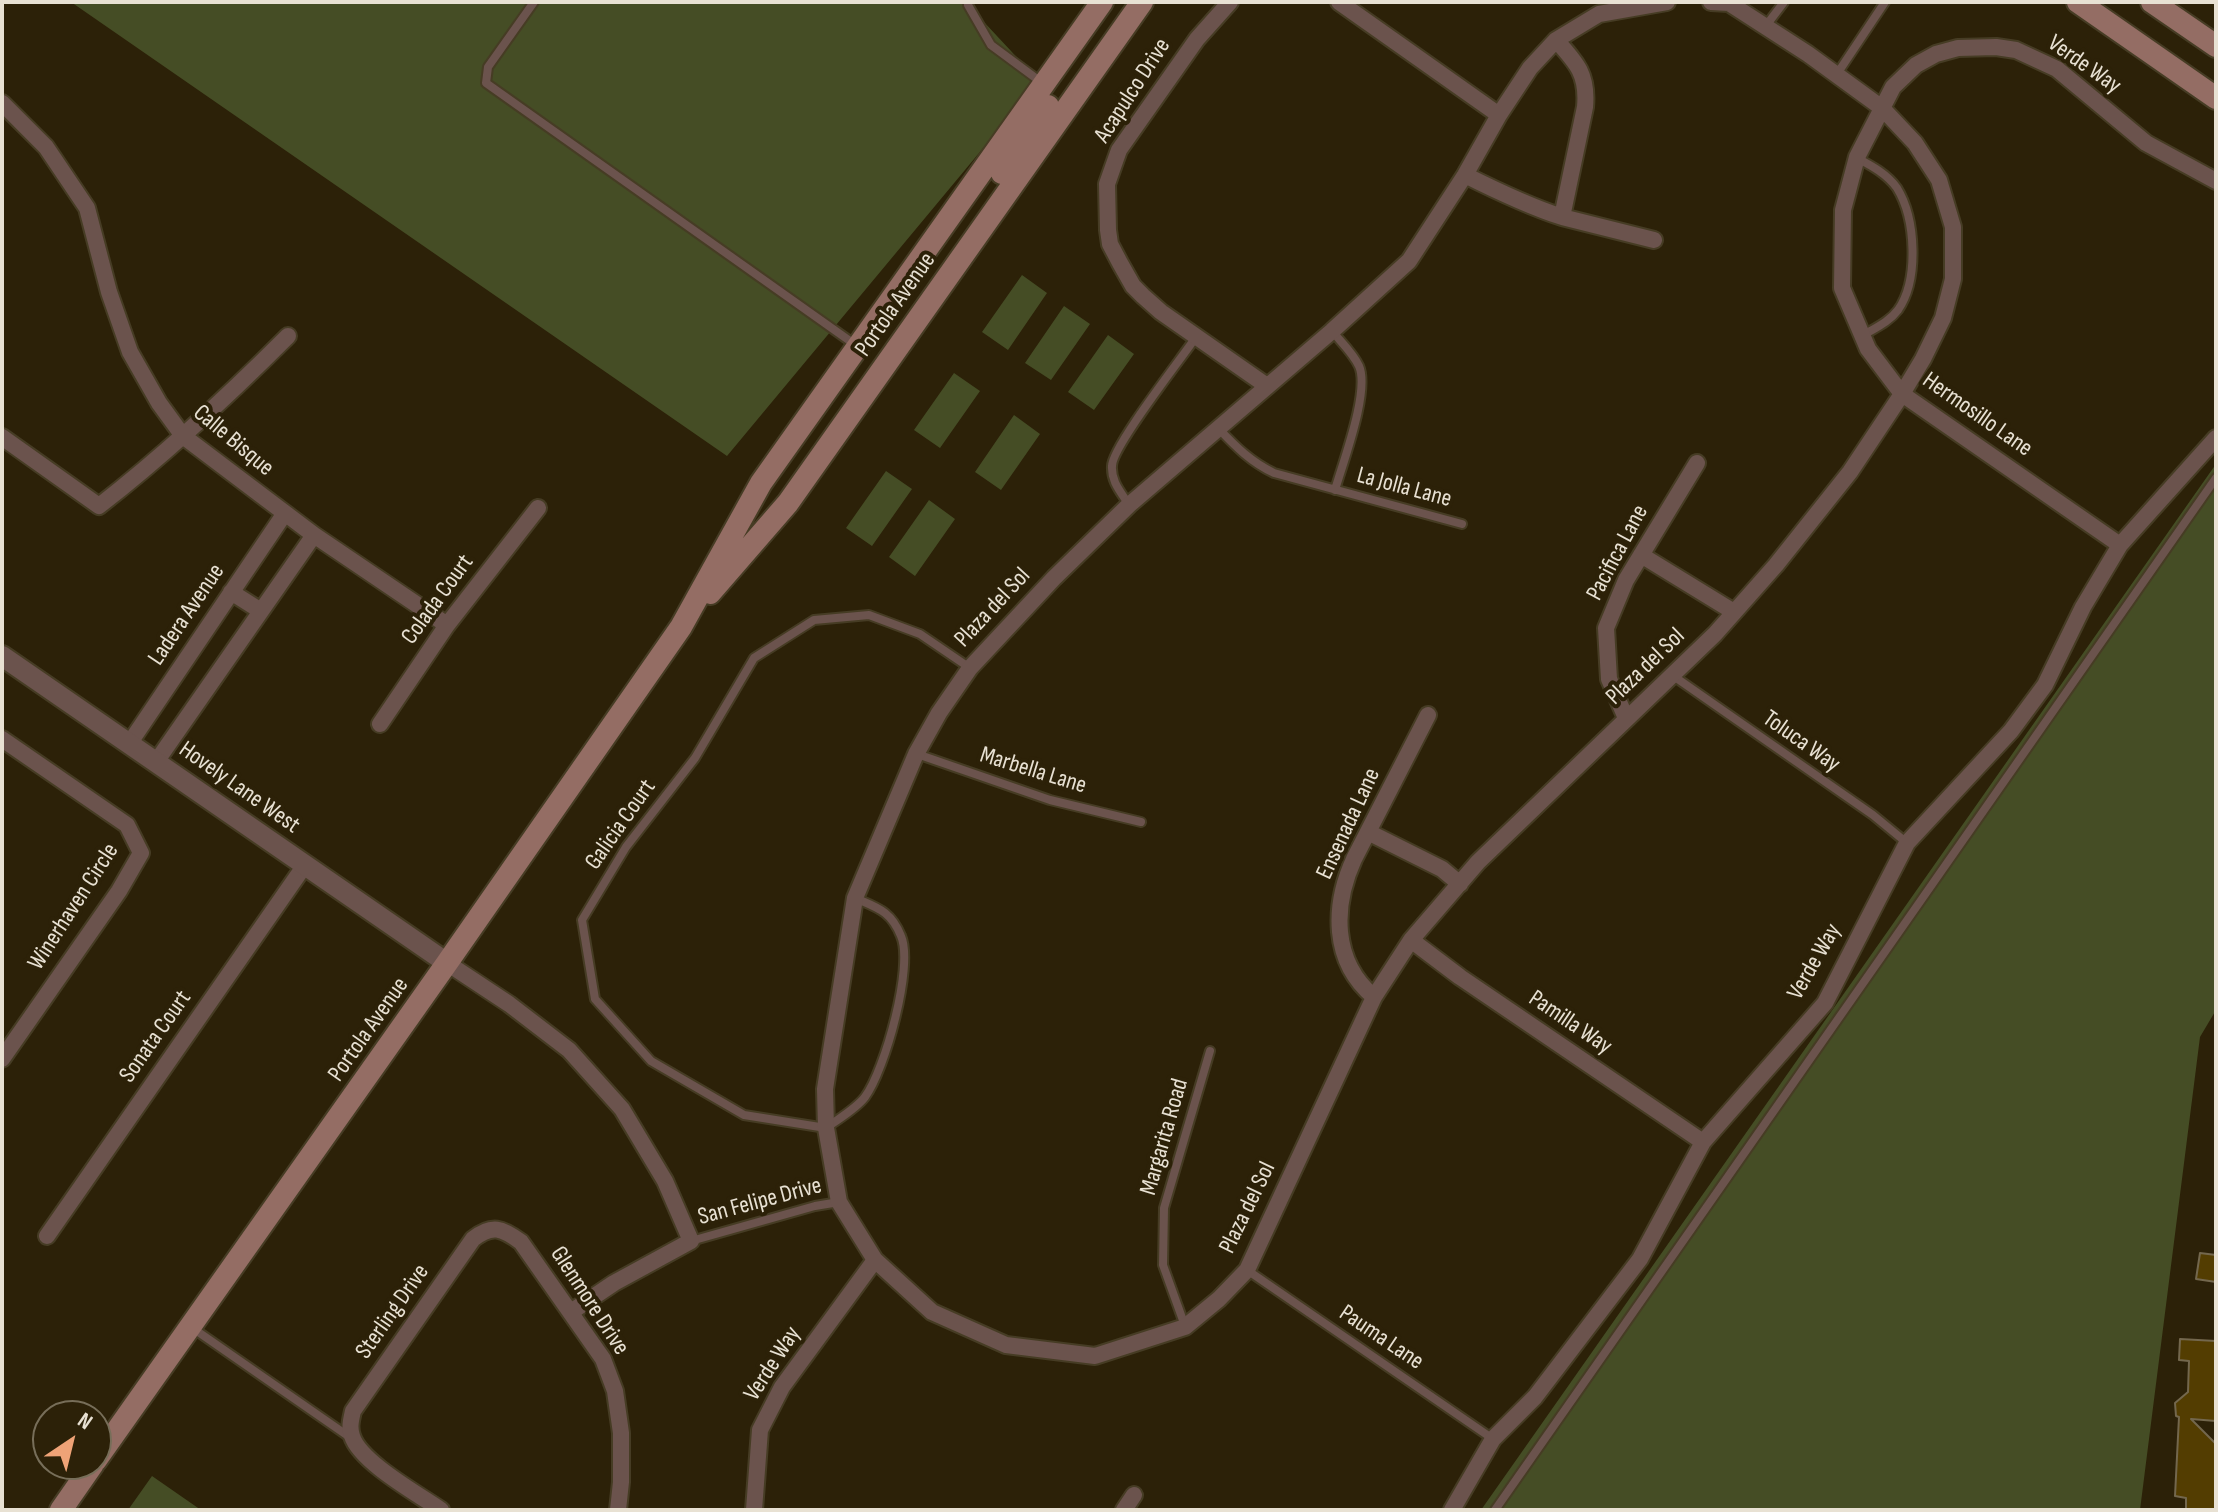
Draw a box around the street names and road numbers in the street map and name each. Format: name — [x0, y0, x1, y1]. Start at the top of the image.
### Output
street label: Verde Way — [2042, 29, 2126, 101]
street label: Acapulco Drive — [1089, 33, 1177, 149]
street label: Portola Avenue — [850, 247, 942, 363]
street label: Hermosillo Lane — [1916, 367, 2038, 463]
street label: Calle Bisque — [187, 399, 279, 483]
street label: La Jolla Lane — [1354, 462, 1454, 514]
street label: Pacifica Lane — [1581, 500, 1655, 606]
street label: Colada Court — [396, 549, 480, 651]
street label: Ladera Avenue — [143, 559, 231, 671]
street label: Plaza del Sol — [949, 562, 1037, 654]
street label: Plaza del Sol — [1601, 623, 1691, 711]
street label: Toluca Way — [1757, 705, 1845, 779]
street label: Hovely Lane West — [173, 736, 305, 840]
street label: Marbella Lane — [976, 741, 1090, 801]
street label: Ensenada Lane — [1311, 764, 1387, 884]
street label: Galicia Court — [580, 774, 662, 876]
street label: Winerhaven Circle — [22, 838, 126, 976]
street label: Verde Way — [1782, 919, 1848, 1005]
street label: Portola Avenue — [323, 972, 415, 1088]
street label: Sonata Court — [114, 985, 198, 1089]
street label: Pamilla Way — [1523, 985, 1617, 1061]
street label: Margarita Road — [1135, 1075, 1195, 1199]
street label: Plaza del Sol — [1214, 1158, 1282, 1258]
street label: San Felipe Drive — [695, 1172, 825, 1232]
street label: Glenmore Drive — [543, 1241, 635, 1361]
street label: Sterling Drive — [350, 1259, 436, 1365]
street label: Pauma Lane — [1333, 1299, 1429, 1377]
street label: Verde Way — [738, 1321, 808, 1407]

